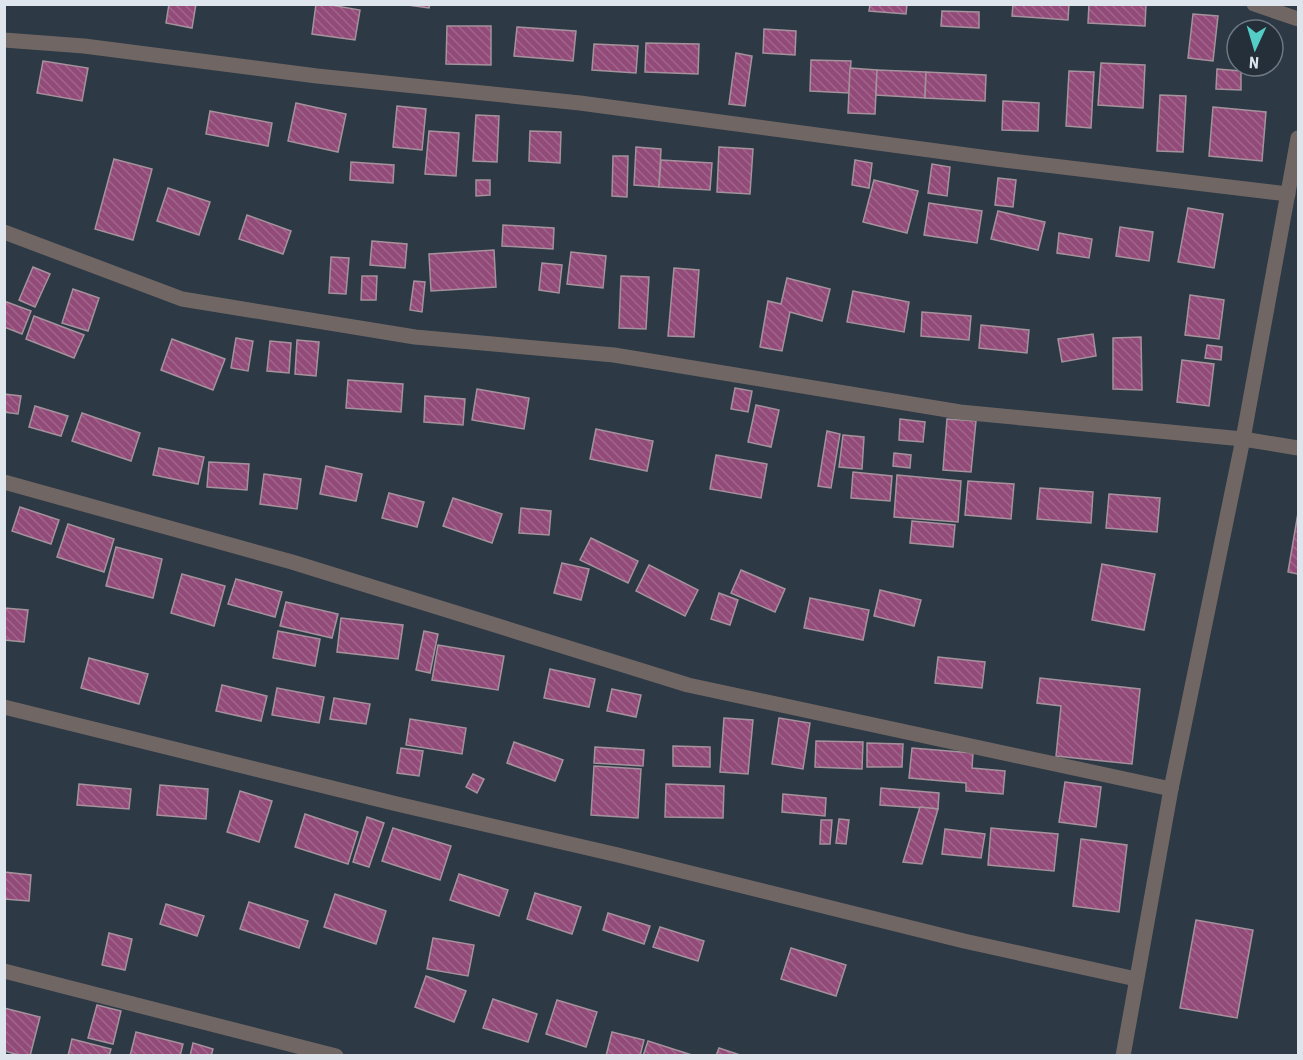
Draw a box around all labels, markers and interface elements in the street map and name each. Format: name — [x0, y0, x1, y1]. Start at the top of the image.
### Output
north arrow — [1225, 18, 1285, 78]
text: N — [1248, 53, 1260, 72]

